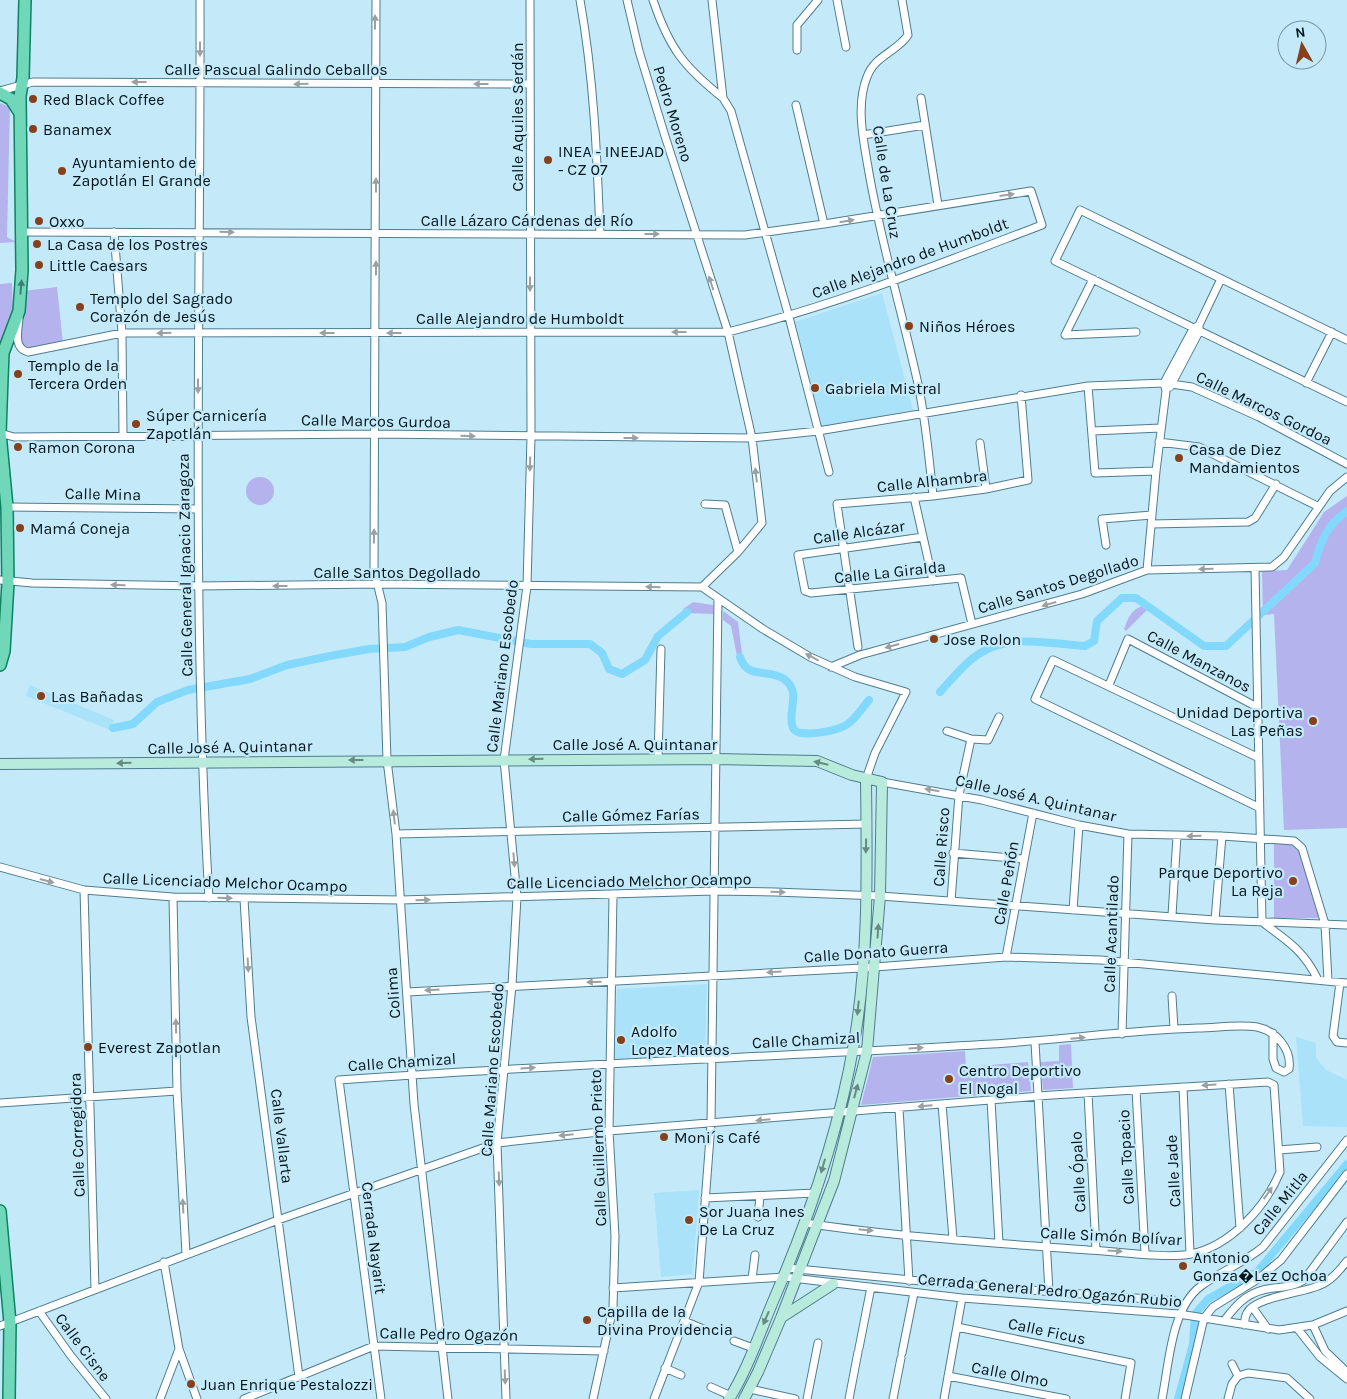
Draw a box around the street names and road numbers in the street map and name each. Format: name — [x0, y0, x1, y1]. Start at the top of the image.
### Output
street label: Calle Aquiles Serdán — [508, 42, 527, 192]
street label: Calle Pascual Galindo Ceballos — [164, 60, 388, 79]
street label: Pedro Moreno — [649, 64, 697, 164]
street label: Calle de La Cruz — [869, 124, 905, 240]
street label: Calle Lázaro Cárdenas del Río — [421, 211, 633, 230]
street label: Calle Alejandro de Humboldt — [809, 214, 1011, 302]
street label: Calle Alejandro de Humboldt — [416, 309, 624, 328]
street label: Calle Marcos Gordoa — [1193, 367, 1335, 449]
street label: Calle Marcos Gurdoa — [301, 410, 451, 432]
street label: Calle General Ignacio Zaragoza — [174, 453, 196, 677]
street label: Calle Alhambra — [876, 466, 988, 496]
street label: Calle Mina — [65, 484, 141, 504]
street label: Calle Alcázar — [812, 516, 906, 548]
street label: Calle Santos Degollado — [975, 550, 1141, 618]
street label: Calle La Giralda — [833, 557, 947, 587]
street label: Calle Santos Degollado — [313, 563, 481, 582]
street label: Calle Mariano Escobedo — [482, 579, 522, 753]
street label: Calle Manzanos — [1144, 626, 1254, 696]
street label: Calle José A. Quintanar — [553, 735, 718, 754]
street label: Calle José A. Quintanar — [148, 736, 313, 758]
street label: Calle José A. Quintanar — [954, 770, 1119, 826]
street label: Calle Gómez Farías — [562, 804, 700, 826]
street label: Calle Risco — [929, 807, 953, 887]
street label: Calle Peñón — [989, 840, 1023, 926]
street label: Calle Licenciado Melchor Ocampo — [102, 868, 348, 896]
street label: Calle Licenciado Melchor Ocampo — [506, 869, 752, 893]
street label: Calle Acantilado — [1099, 875, 1123, 993]
street label: Calle Donato Guerra — [803, 937, 949, 967]
street label: Colima — [382, 967, 404, 1019]
street label: Calle Mariano Escobedo — [476, 983, 508, 1157]
street label: Calle Chamizal — [751, 1028, 861, 1052]
street label: Calle Chamizal — [347, 1049, 457, 1075]
street label: Calle Guillermo Prieto — [586, 1069, 610, 1227]
street label: Calle Corregidora — [65, 1072, 89, 1198]
street label: Calle Vallarta — [267, 1088, 297, 1184]
street label: Calle Topacio — [1114, 1109, 1138, 1205]
street label: Calle Ópalo — [1066, 1131, 1090, 1213]
street label: Calle Jade — [1162, 1134, 1184, 1208]
street label: Calle Mitla — [1248, 1167, 1312, 1239]
street label: Cerrada Nayarit — [358, 1181, 390, 1295]
street label: Calle Simón Bolívar — [1040, 1223, 1182, 1249]
street label: Cerrada General Pedro Ogazón Rubio — [917, 1269, 1183, 1311]
street label: Calle Cisne — [51, 1309, 115, 1385]
street label: Calle Ficus — [1006, 1313, 1088, 1349]
street label: Calle Pedro Ogazón — [380, 1323, 518, 1345]
street label: Calle Olmo — [970, 1357, 1050, 1391]

